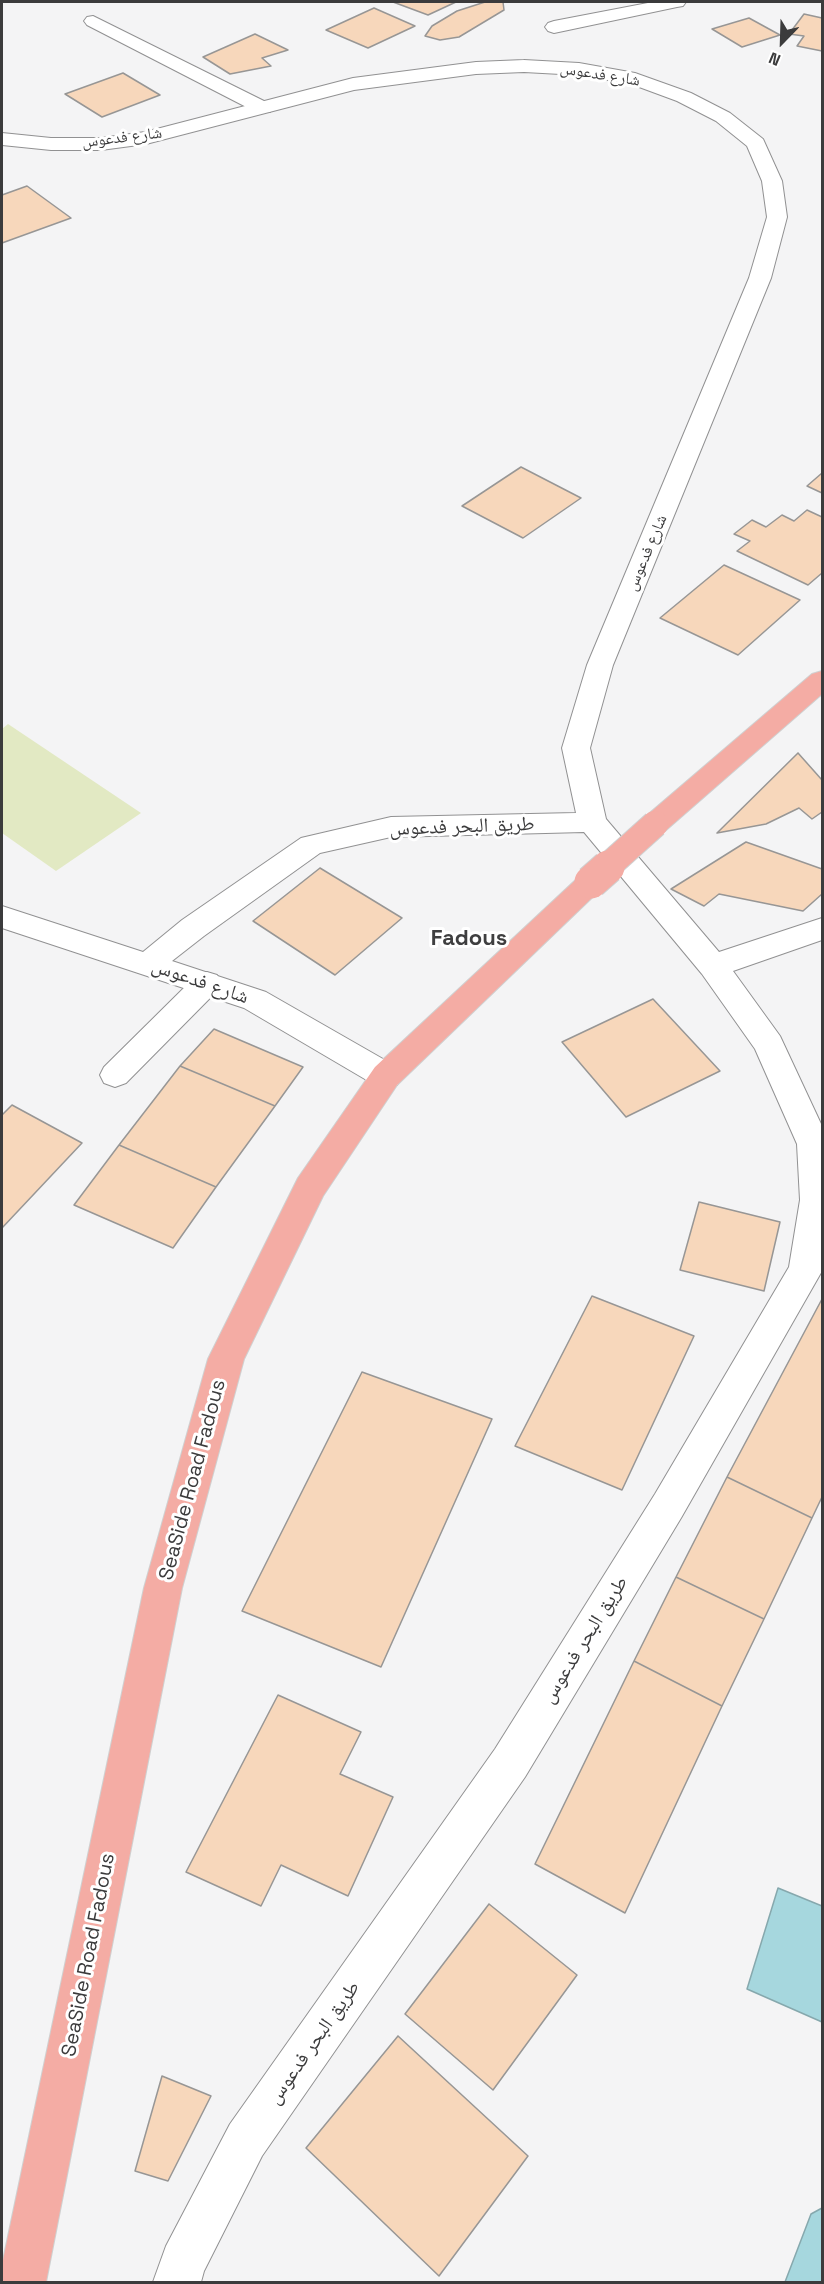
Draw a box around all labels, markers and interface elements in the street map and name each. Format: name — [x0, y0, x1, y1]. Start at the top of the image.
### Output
north arrow — [752, 12, 812, 72]
text: N — [766, 47, 784, 71]
street label: شارع فدعوس — [559, 59, 641, 91]
street label: شارع فدعوس — [81, 124, 163, 152]
street label: شارع فدعوس — [622, 512, 672, 594]
street label: طريق البحر فدعوس — [389, 812, 535, 842]
district label: Fadous — [431, 926, 507, 952]
street label: شارع فدعوس — [148, 954, 252, 1010]
street label: SeaSide Road Fadous — [155, 1377, 231, 1583]
street label: طريق البحر فدعوس — [536, 1572, 634, 1708]
street label: SeaSide Road Fadous — [57, 1851, 121, 2059]
street label: طريق البحر فدعوس — [263, 1977, 365, 2109]

